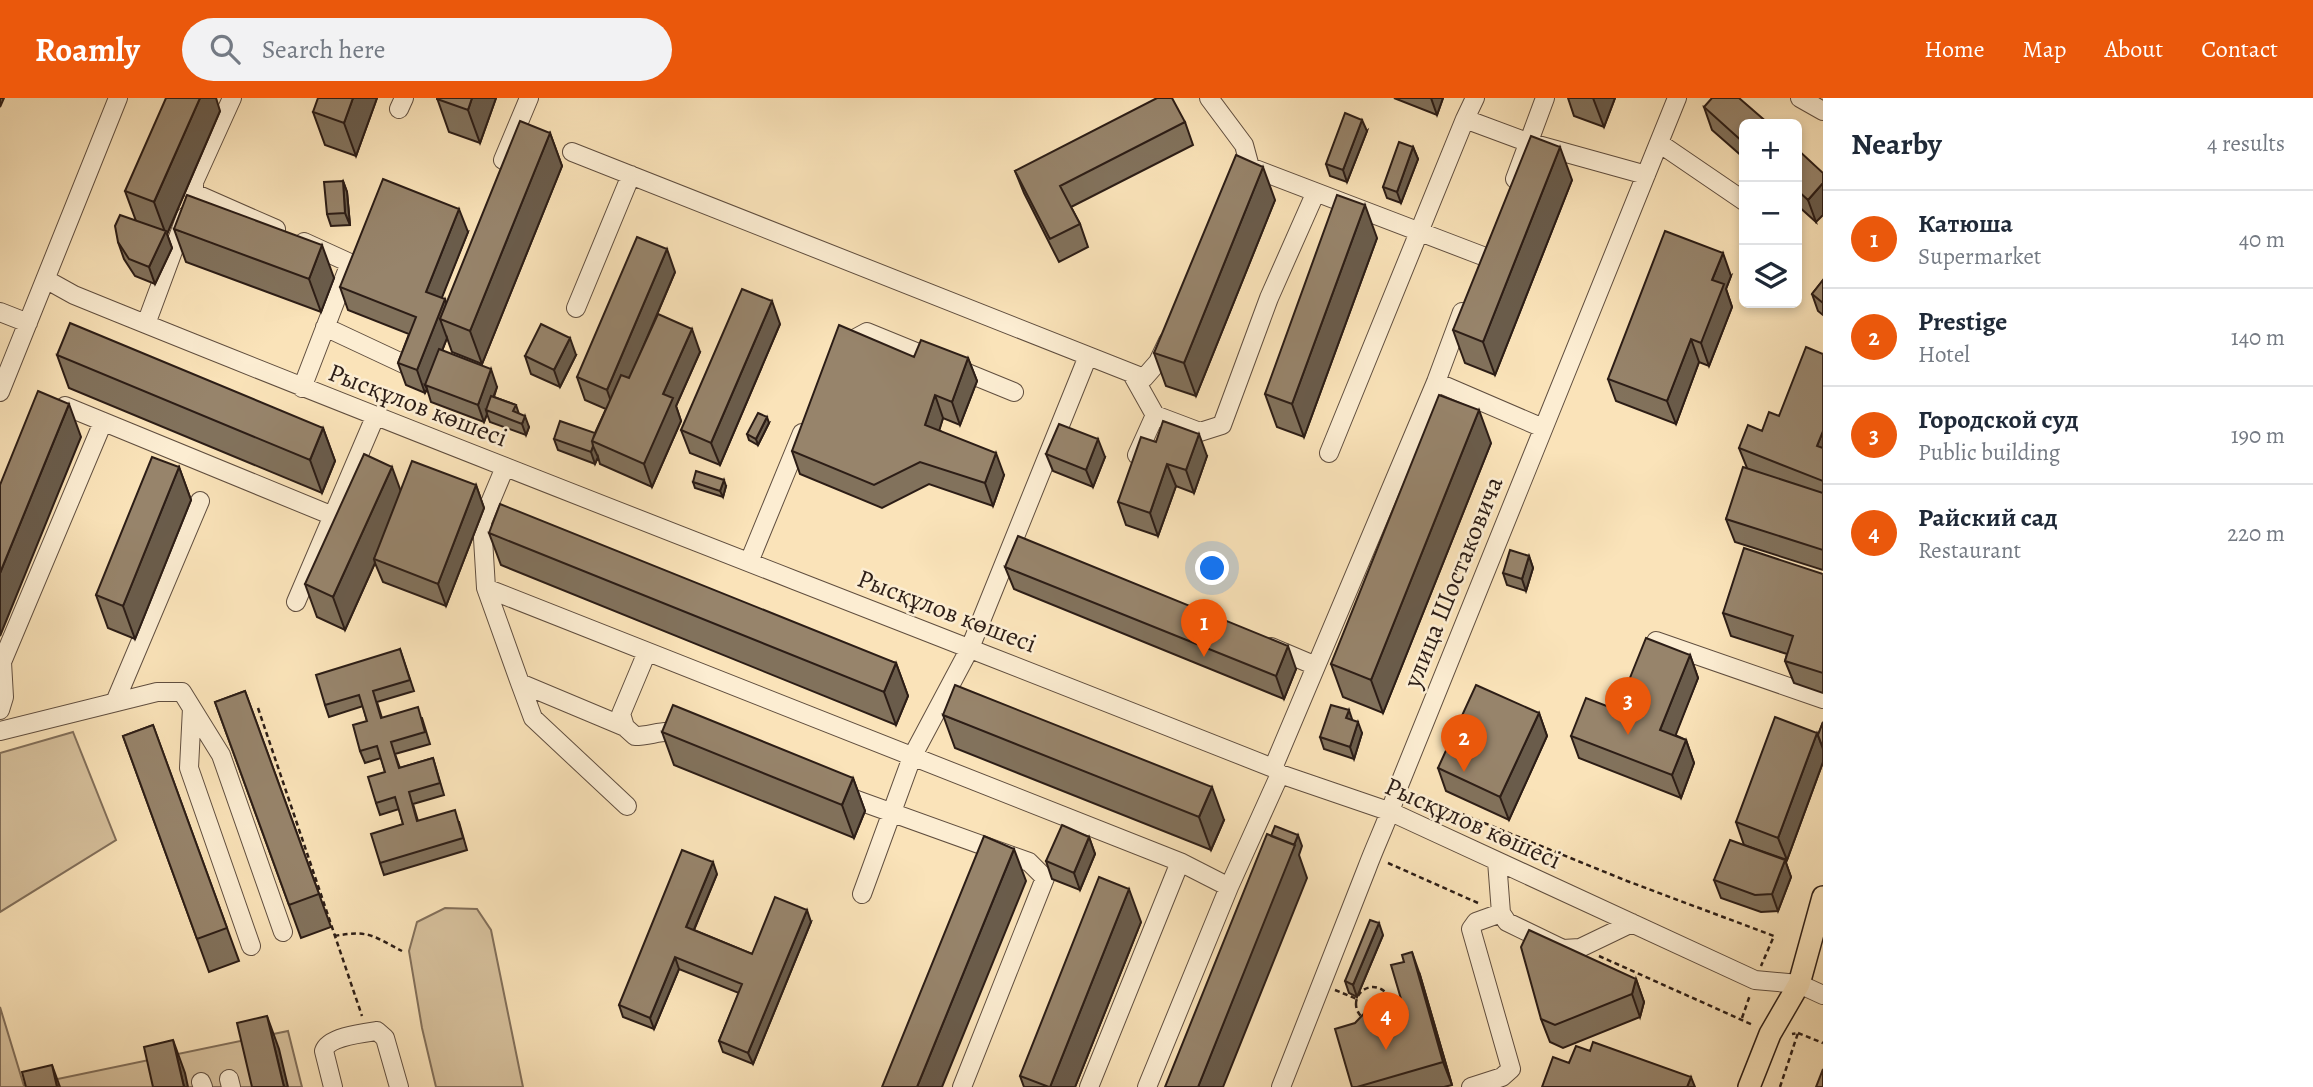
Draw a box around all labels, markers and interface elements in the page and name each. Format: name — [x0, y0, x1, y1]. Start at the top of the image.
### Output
search box — [182, 18, 672, 81]
text: Roamly — [35, 27, 140, 72]
icon: search — [206, 30, 244, 68]
text: Search here — [262, 32, 385, 67]
text: Home — [1924, 33, 1985, 65]
text: Map — [2023, 33, 2067, 65]
text: About — [2105, 33, 2163, 65]
text: Contact — [2201, 33, 2278, 65]
map controls — [1739, 119, 1802, 308]
button: + — [1739, 119, 1802, 182]
text: Nearby — [1851, 124, 1942, 164]
text: 4 results — [2207, 128, 2285, 159]
button: − — [1739, 182, 1802, 245]
text: Катюша — [1918, 206, 2013, 241]
text: 1 — [1870, 224, 1878, 255]
text: 40 m — [2239, 224, 2285, 255]
text: Supermarket — [1918, 241, 2041, 272]
button: layers — [1739, 245, 1802, 308]
text: Prestige — [1918, 304, 2007, 339]
text: 2 — [1868, 322, 1880, 353]
text: 140 m — [2231, 322, 2285, 353]
text: Hotel — [1918, 339, 1970, 370]
street label: Рысқұлов көшесі — [323, 355, 513, 455]
text: Городской суд — [1918, 402, 2079, 437]
text: 3 — [1869, 420, 1879, 451]
text: 190 m — [2231, 420, 2285, 451]
text: Public building — [1918, 437, 2060, 468]
street label: улица Шостаковича — [1394, 471, 1511, 694]
text: Райский сад — [1918, 500, 2058, 535]
text: 4 — [1869, 518, 1879, 549]
text: 220 m — [2227, 518, 2285, 549]
text: Restaurant — [1918, 535, 2021, 566]
your location — [1195, 551, 1229, 585]
street label: Рысқұлов көшесі — [852, 561, 1042, 661]
pin: 1 — [1181, 599, 1227, 657]
pin: 3 — [1605, 677, 1651, 735]
pin: 2 — [1441, 714, 1487, 772]
street label: Рысқұлов көшесі — [1379, 768, 1567, 878]
pin: 4 — [1363, 992, 1409, 1050]

